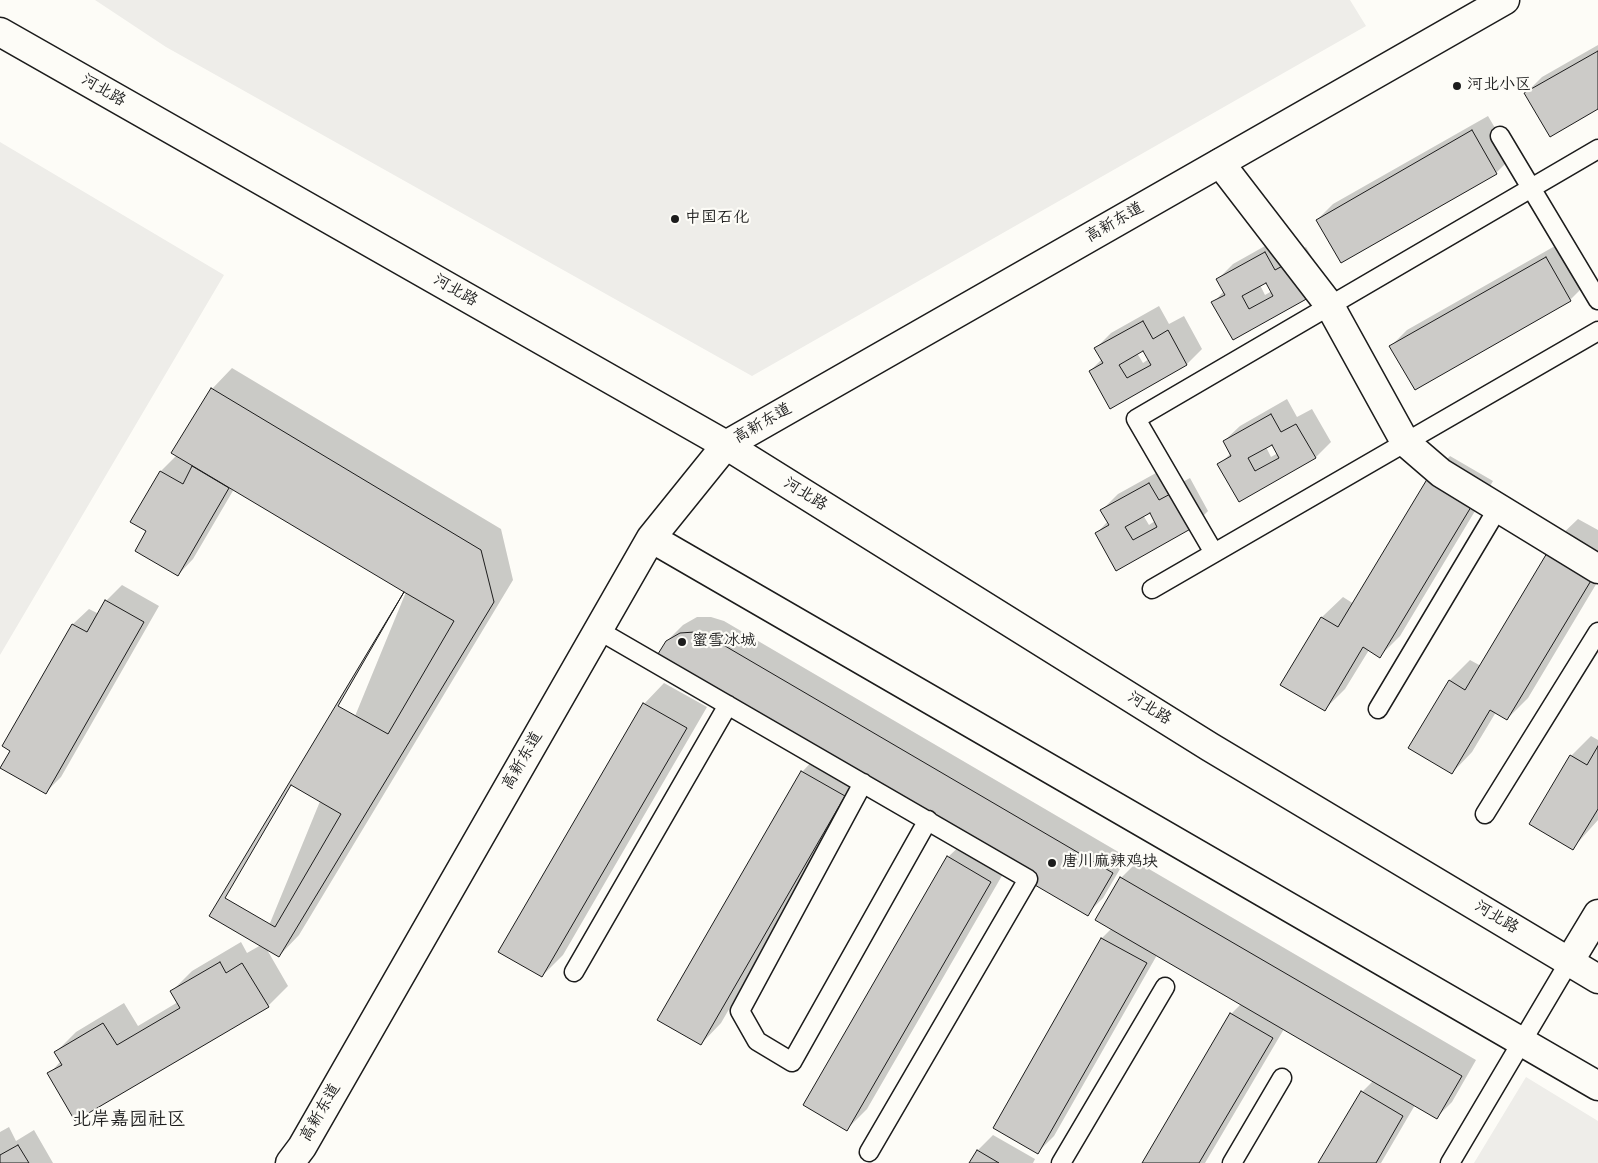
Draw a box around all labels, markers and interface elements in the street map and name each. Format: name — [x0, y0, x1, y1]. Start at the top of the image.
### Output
street label: 河北路 — [77, 71, 129, 111]
place label: 河北小区 — [1467, 76, 1531, 96]
marker: 河北小区 — [1451, 80, 1463, 92]
street label: 高新东道 — [1082, 199, 1148, 247]
place label: 中国石化 — [685, 209, 749, 229]
marker: 中国石化 — [669, 213, 681, 225]
street label: 河北路 — [429, 271, 481, 311]
street label: 高新东道 — [730, 400, 796, 448]
street label: 河北路 — [780, 474, 830, 516]
place label: 蜜雪冰城 — [692, 632, 756, 652]
marker: 蜜雪冰城 — [676, 636, 688, 648]
street label: 河北路 — [1124, 688, 1174, 730]
street label: 高新东道 — [499, 728, 547, 794]
place label: 唐川麻辣鸡块 — [1062, 853, 1158, 873]
marker: 唐川麻辣鸡块 — [1046, 857, 1058, 869]
street label: 河北路 — [1470, 897, 1522, 939]
street label: 高新东道 — [297, 1080, 345, 1146]
district label: 北岸嘉园社区 — [72, 1110, 186, 1132]

